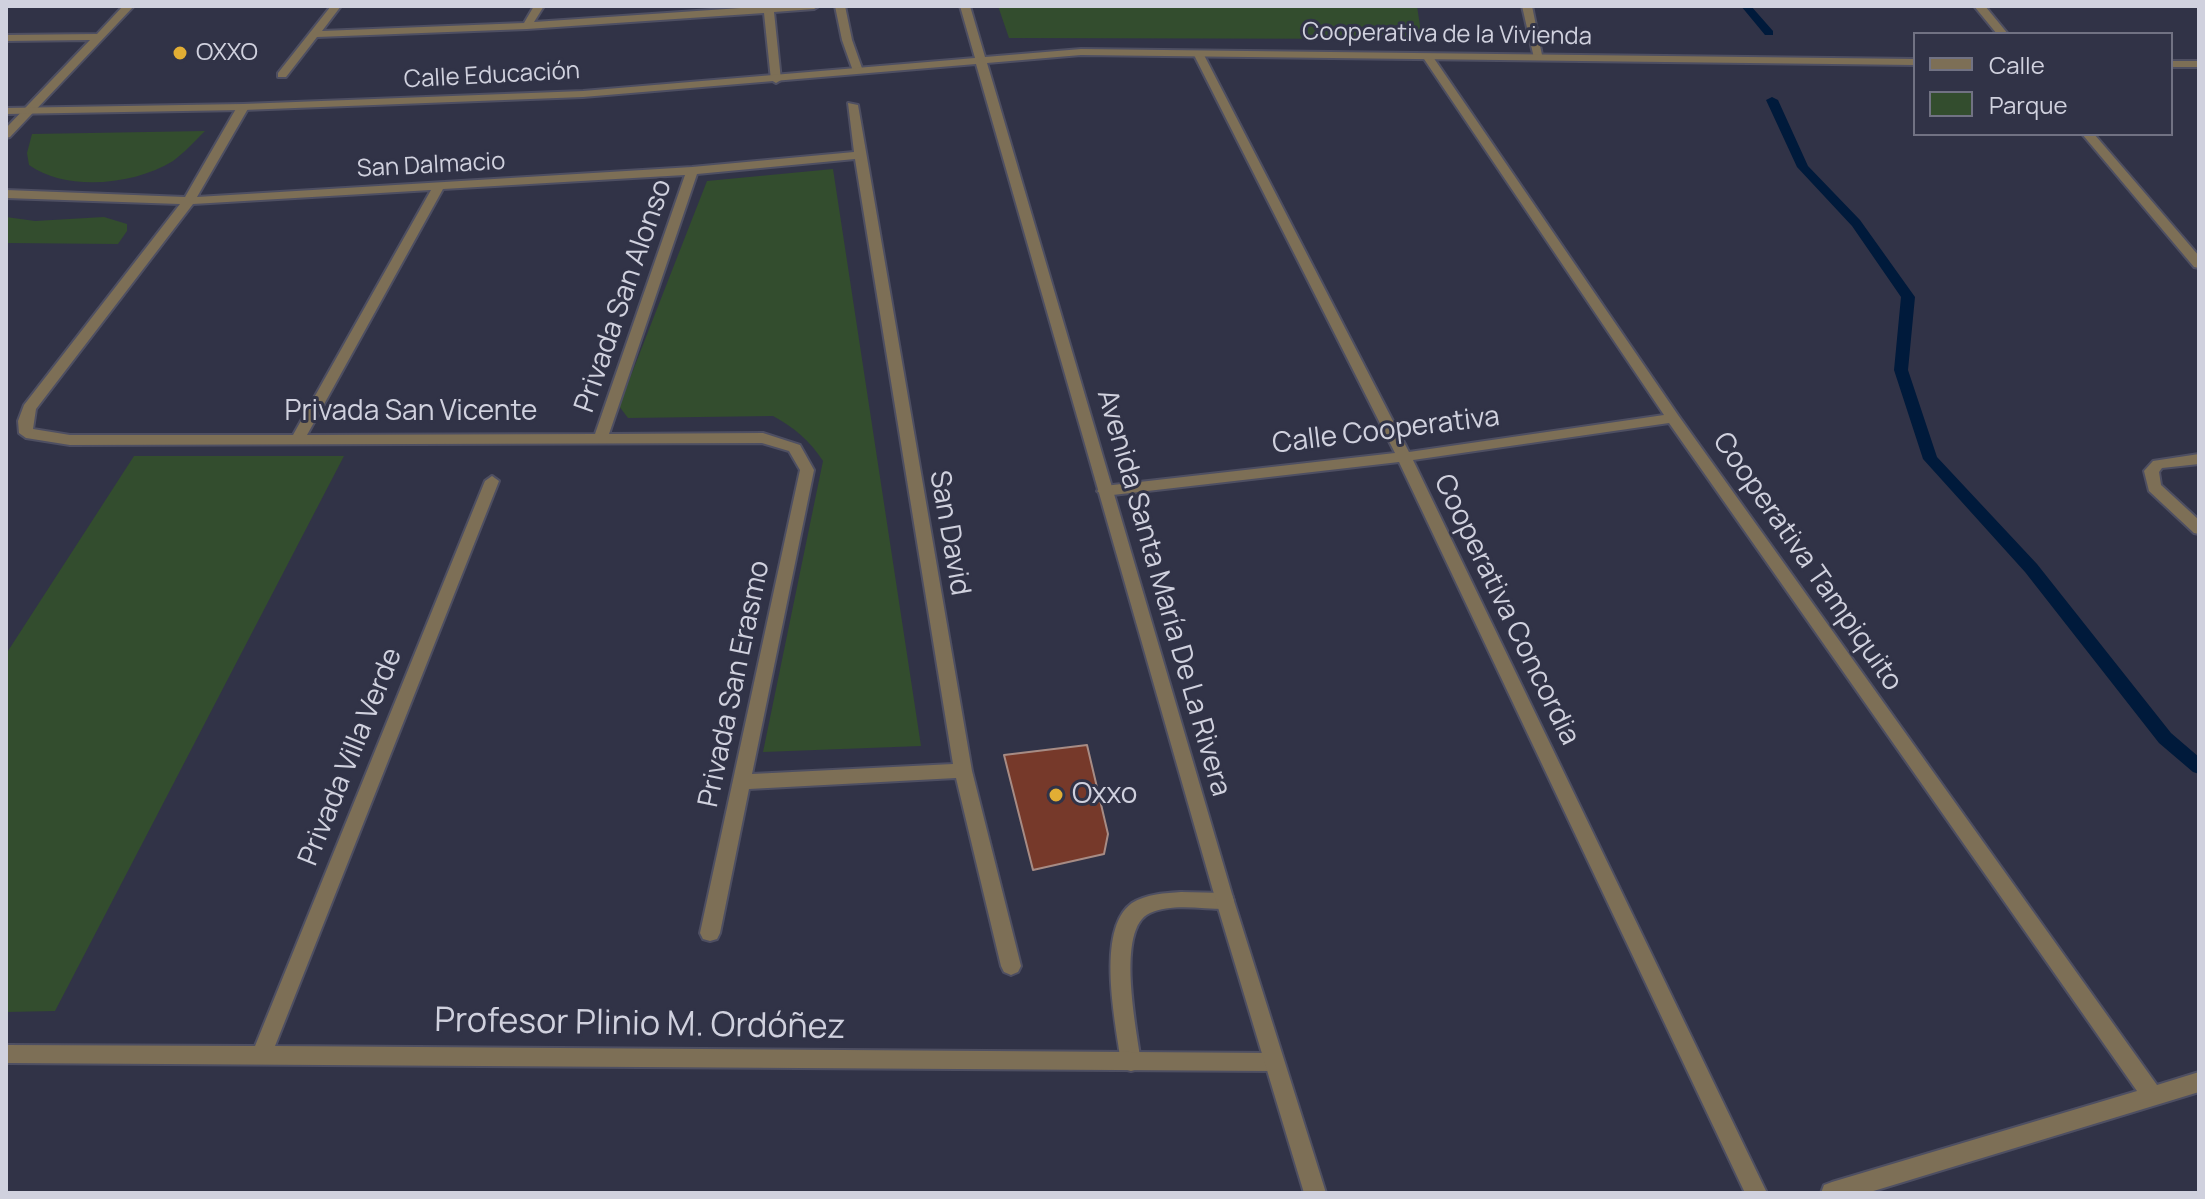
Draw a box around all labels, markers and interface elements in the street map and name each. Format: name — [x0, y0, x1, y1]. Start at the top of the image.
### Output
street label: Cooperativa de la Vivienda — [1302, 18, 1592, 52]
legend — [1913, 32, 2173, 136]
place label: OXXO — [196, 39, 258, 67]
marker: OXXO — [171, 44, 189, 62]
text: Calle — [1989, 48, 2045, 81]
street label: Calle Educación — [403, 57, 581, 95]
text: Parque — [1989, 88, 2067, 121]
street label: San Dalmacio — [356, 148, 506, 184]
street label: Privada San Alonso — [568, 175, 680, 417]
street label: Avenida Santa María De La Rivera — [1089, 386, 1237, 800]
street label: Privada San Vicente — [285, 395, 537, 429]
street label: Calle Cooperativa — [1271, 400, 1501, 462]
street label: Cooperativa Tampiquito — [1705, 426, 1909, 698]
street label: San David — [921, 468, 977, 598]
street label: Cooperativa Concordia — [1426, 469, 1586, 751]
street label: Privada San Erasmo — [692, 558, 778, 810]
street label: Privada Villa Verde — [292, 643, 410, 871]
place label: Oxxo — [1072, 778, 1137, 812]
marker: Oxxo — [1047, 786, 1065, 804]
street label: Profesor Plinio M. Ordóñez — [434, 1001, 846, 1049]

